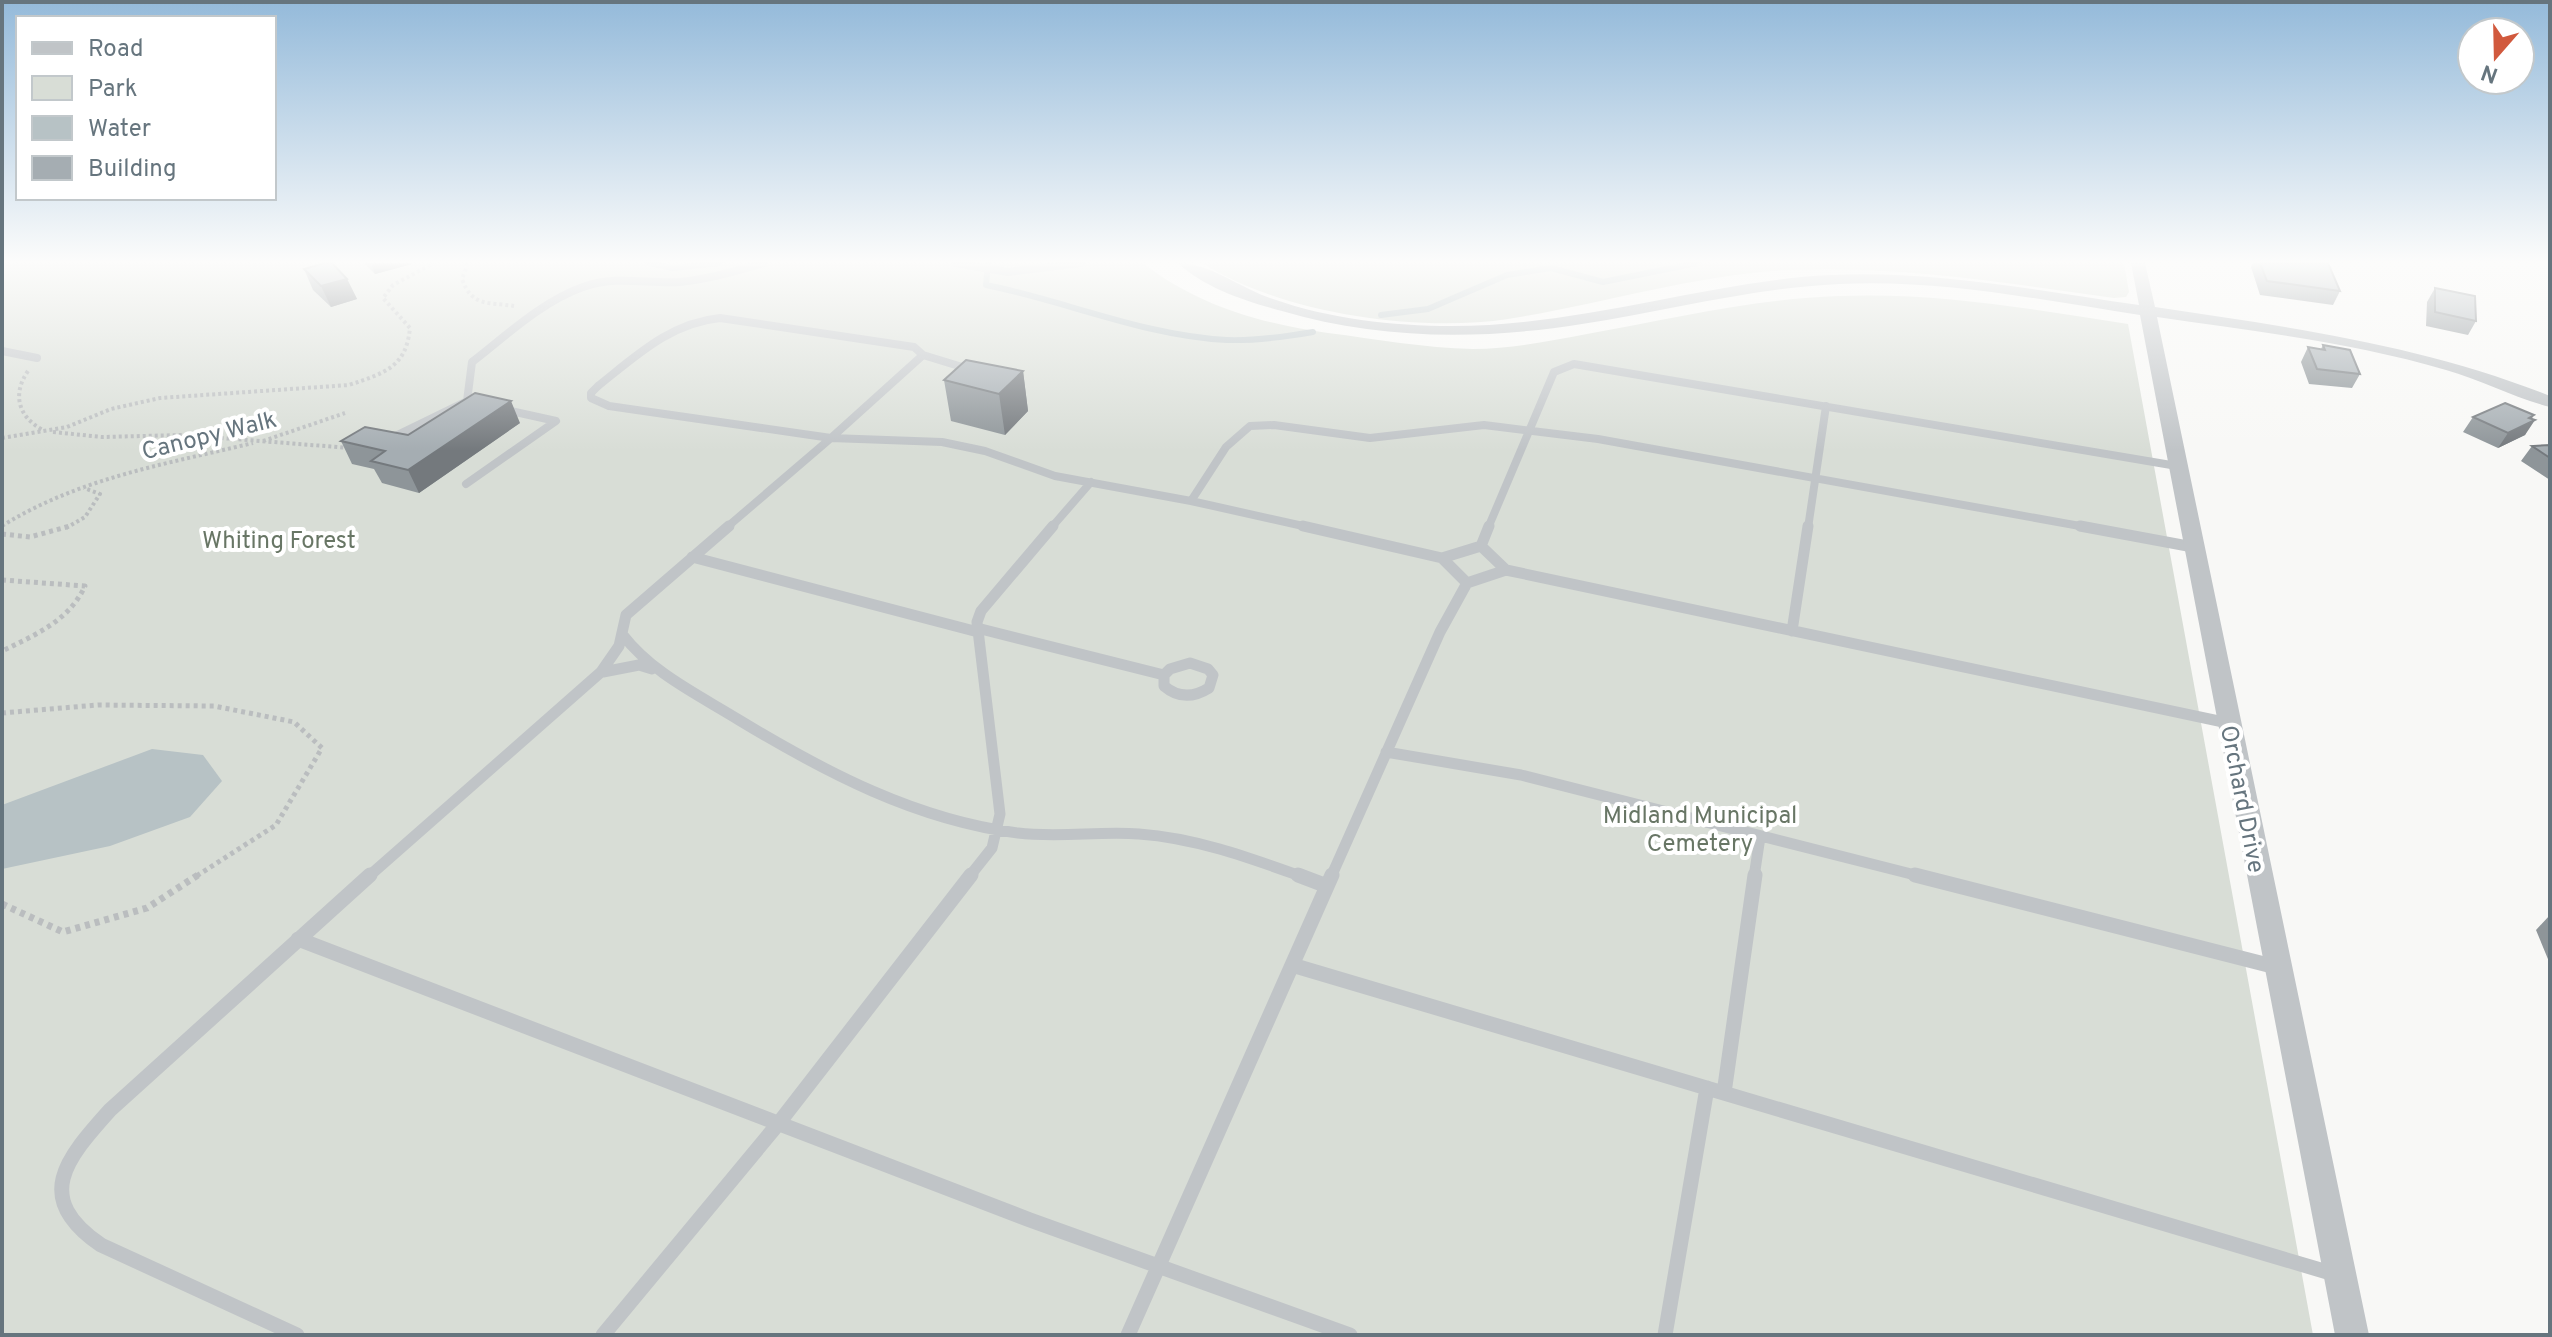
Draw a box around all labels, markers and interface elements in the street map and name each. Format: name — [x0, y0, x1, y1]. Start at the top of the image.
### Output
legend — [16, 16, 276, 200]
north arrow — [2456, 16, 2536, 96]
text: Road — [88, 35, 144, 65]
text: N — [2478, 57, 2502, 88]
text: Park — [88, 75, 138, 105]
text: Water — [88, 115, 151, 145]
text: Building — [88, 155, 177, 185]
street label: Canopy Walk — [139, 406, 280, 468]
park label: Whiting Forest — [202, 527, 356, 557]
street label: Orchard Drive — [2212, 723, 2270, 876]
park label: Midland Municipal Cemetery — [1603, 802, 1797, 860]

